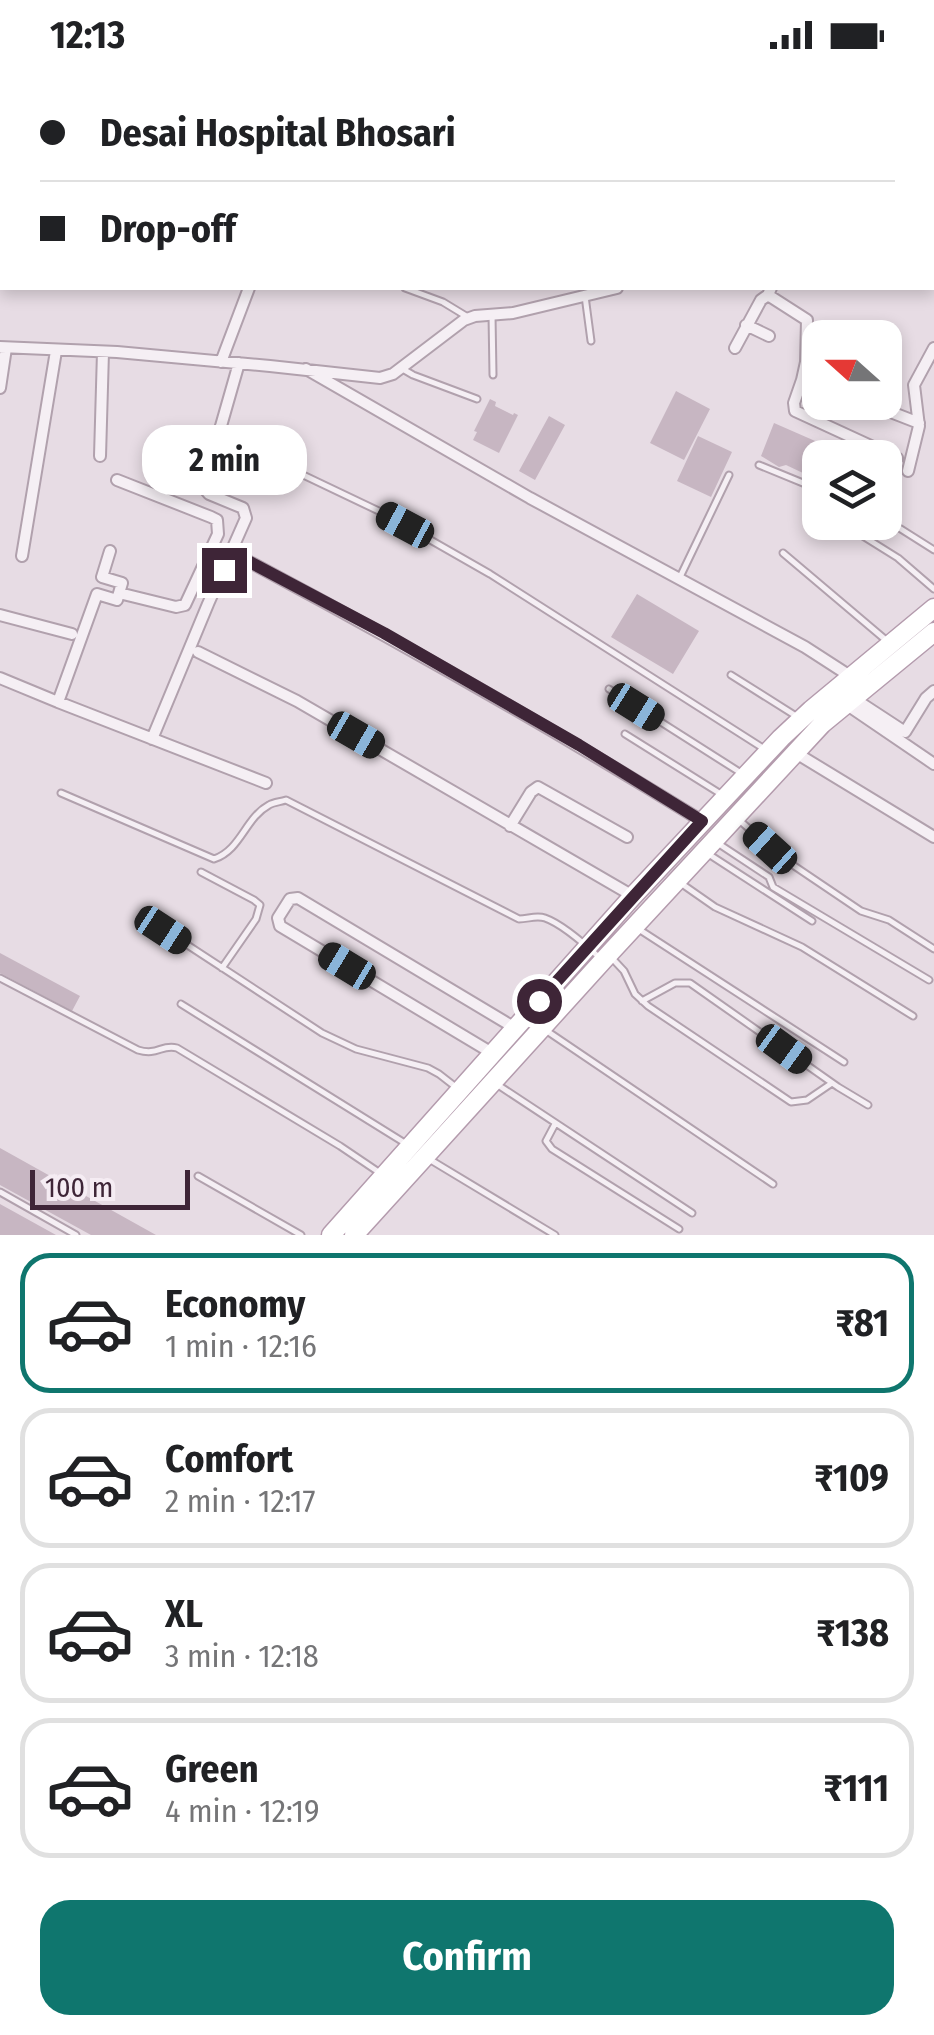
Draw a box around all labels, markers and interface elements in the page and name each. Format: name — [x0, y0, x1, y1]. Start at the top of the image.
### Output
text: 12:13 — [50, 12, 125, 58]
text: Desai Hospital Bhosari — [100, 110, 456, 156]
text: Drop-off — [100, 206, 236, 252]
north arrow — [802, 320, 902, 420]
map controls — [802, 320, 902, 540]
callout: 2 min — [142, 425, 306, 495]
button: layers — [802, 440, 902, 540]
text: 2 min — [189, 441, 260, 479]
car — [371, 498, 439, 552]
route end — [202, 548, 247, 593]
car — [603, 678, 669, 736]
car — [323, 707, 389, 763]
car — [738, 817, 802, 879]
car — [130, 901, 196, 959]
car — [314, 938, 380, 994]
route start — [517, 979, 562, 1024]
car — [751, 1019, 817, 1079]
scale bar — [30, 1165, 190, 1210]
text: 100 m — [45, 1171, 113, 1204]
icon: car — [45, 1278, 135, 1368]
text: Economy — [165, 1281, 305, 1327]
text: ₹81 — [836, 1300, 889, 1346]
text: 1 min · 12:16 — [165, 1327, 317, 1365]
icon: car — [45, 1433, 135, 1523]
text: Comfort — [165, 1436, 293, 1482]
text: ₹109 — [814, 1455, 889, 1501]
text: 2 min · 12:17 — [165, 1482, 316, 1520]
icon: car — [45, 1588, 135, 1678]
text: XL — [165, 1591, 203, 1637]
text: ₹138 — [816, 1610, 889, 1656]
text: 3 min · 12:18 — [165, 1637, 319, 1675]
icon: car — [45, 1743, 135, 1833]
text: Green — [165, 1746, 259, 1792]
text: ₹111 — [824, 1765, 889, 1811]
text: 4 min · 12:19 — [165, 1792, 319, 1830]
button: Confirm — [40, 1900, 894, 2015]

